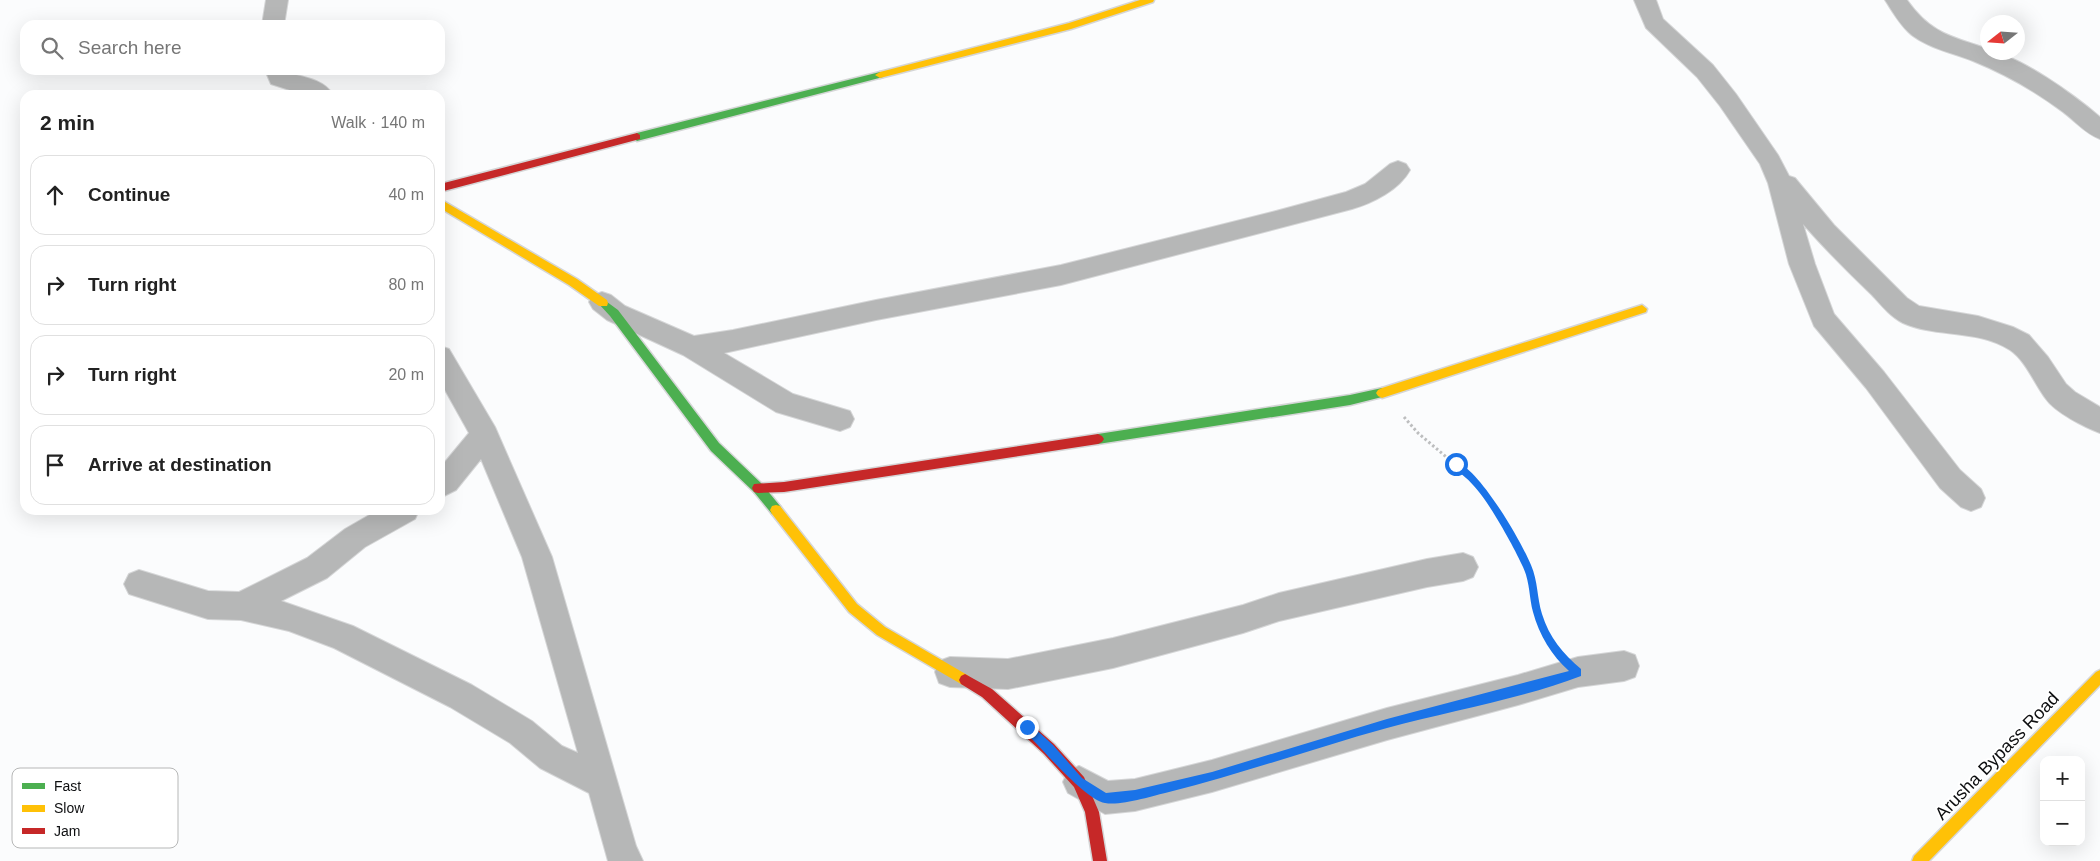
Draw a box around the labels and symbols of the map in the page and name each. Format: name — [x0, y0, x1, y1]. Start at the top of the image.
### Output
north arrow — [1980, 15, 2025, 60]
route start — [1445, 453, 1468, 476]
street label: Arusha Bypass Road — [1931, 688, 2063, 824]
route end — [1016, 716, 1039, 739]
legend — [12, 768, 178, 848]
text: Fast — [54, 778, 81, 794]
text: Slow — [54, 800, 85, 816]
text: Jam — [54, 823, 80, 839]

